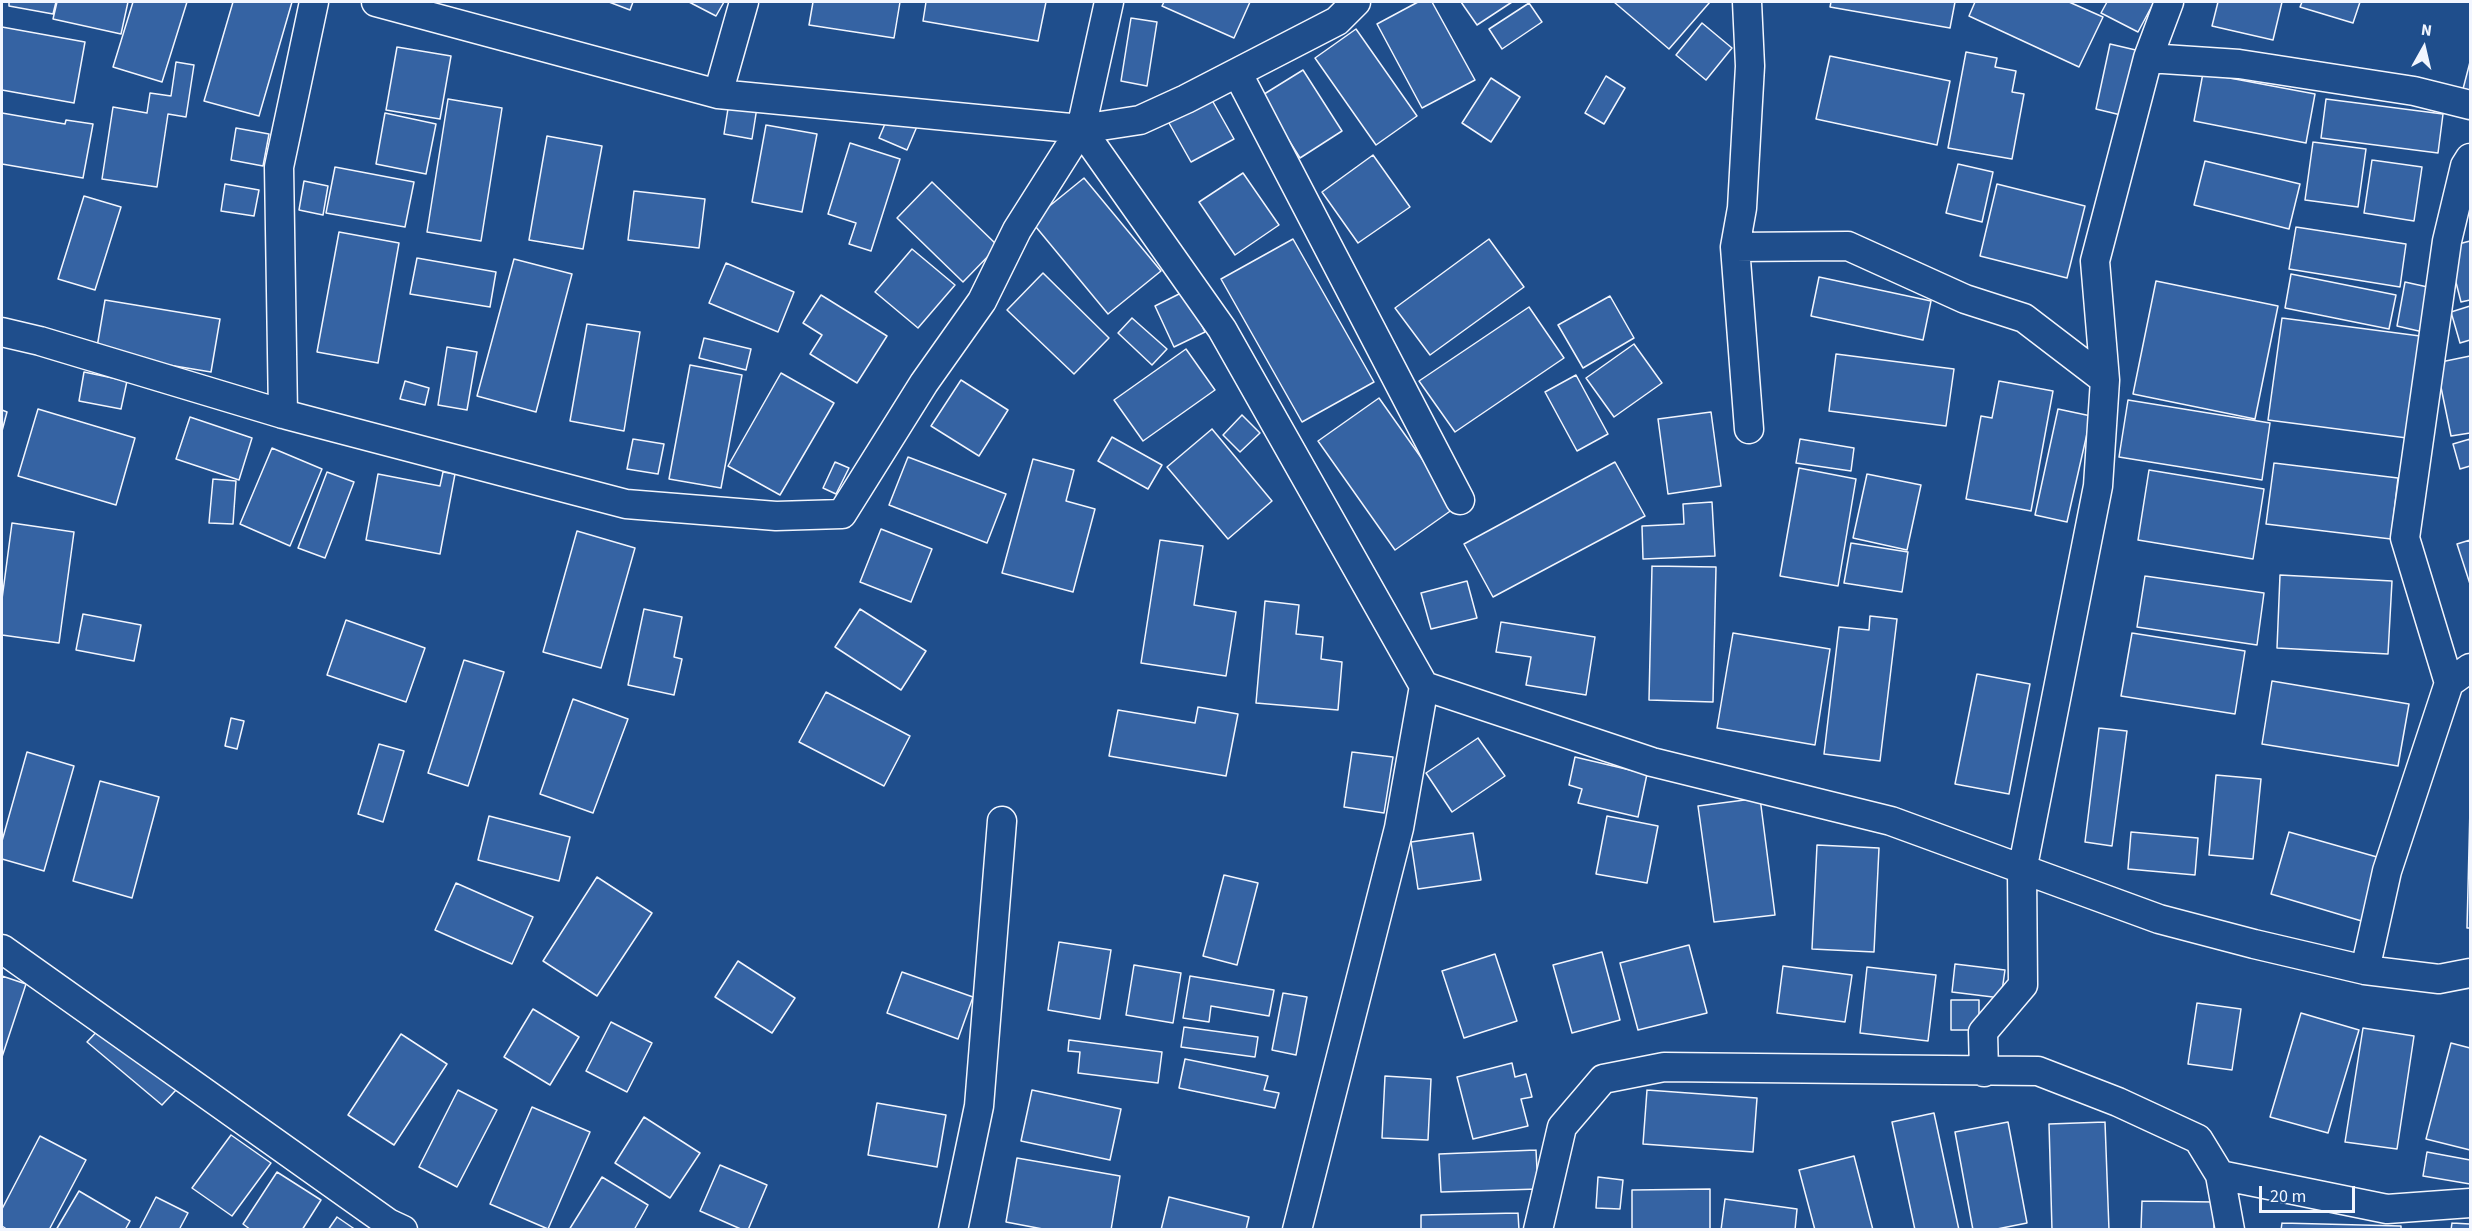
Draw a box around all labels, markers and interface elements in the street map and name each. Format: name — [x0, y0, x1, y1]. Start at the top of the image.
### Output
north arrow — [2394, 18, 2454, 78]
text: N — [2420, 19, 2433, 42]
scale bar — [2262, 1174, 2358, 1212]
text: 20 m — [2270, 1184, 2306, 1209]

